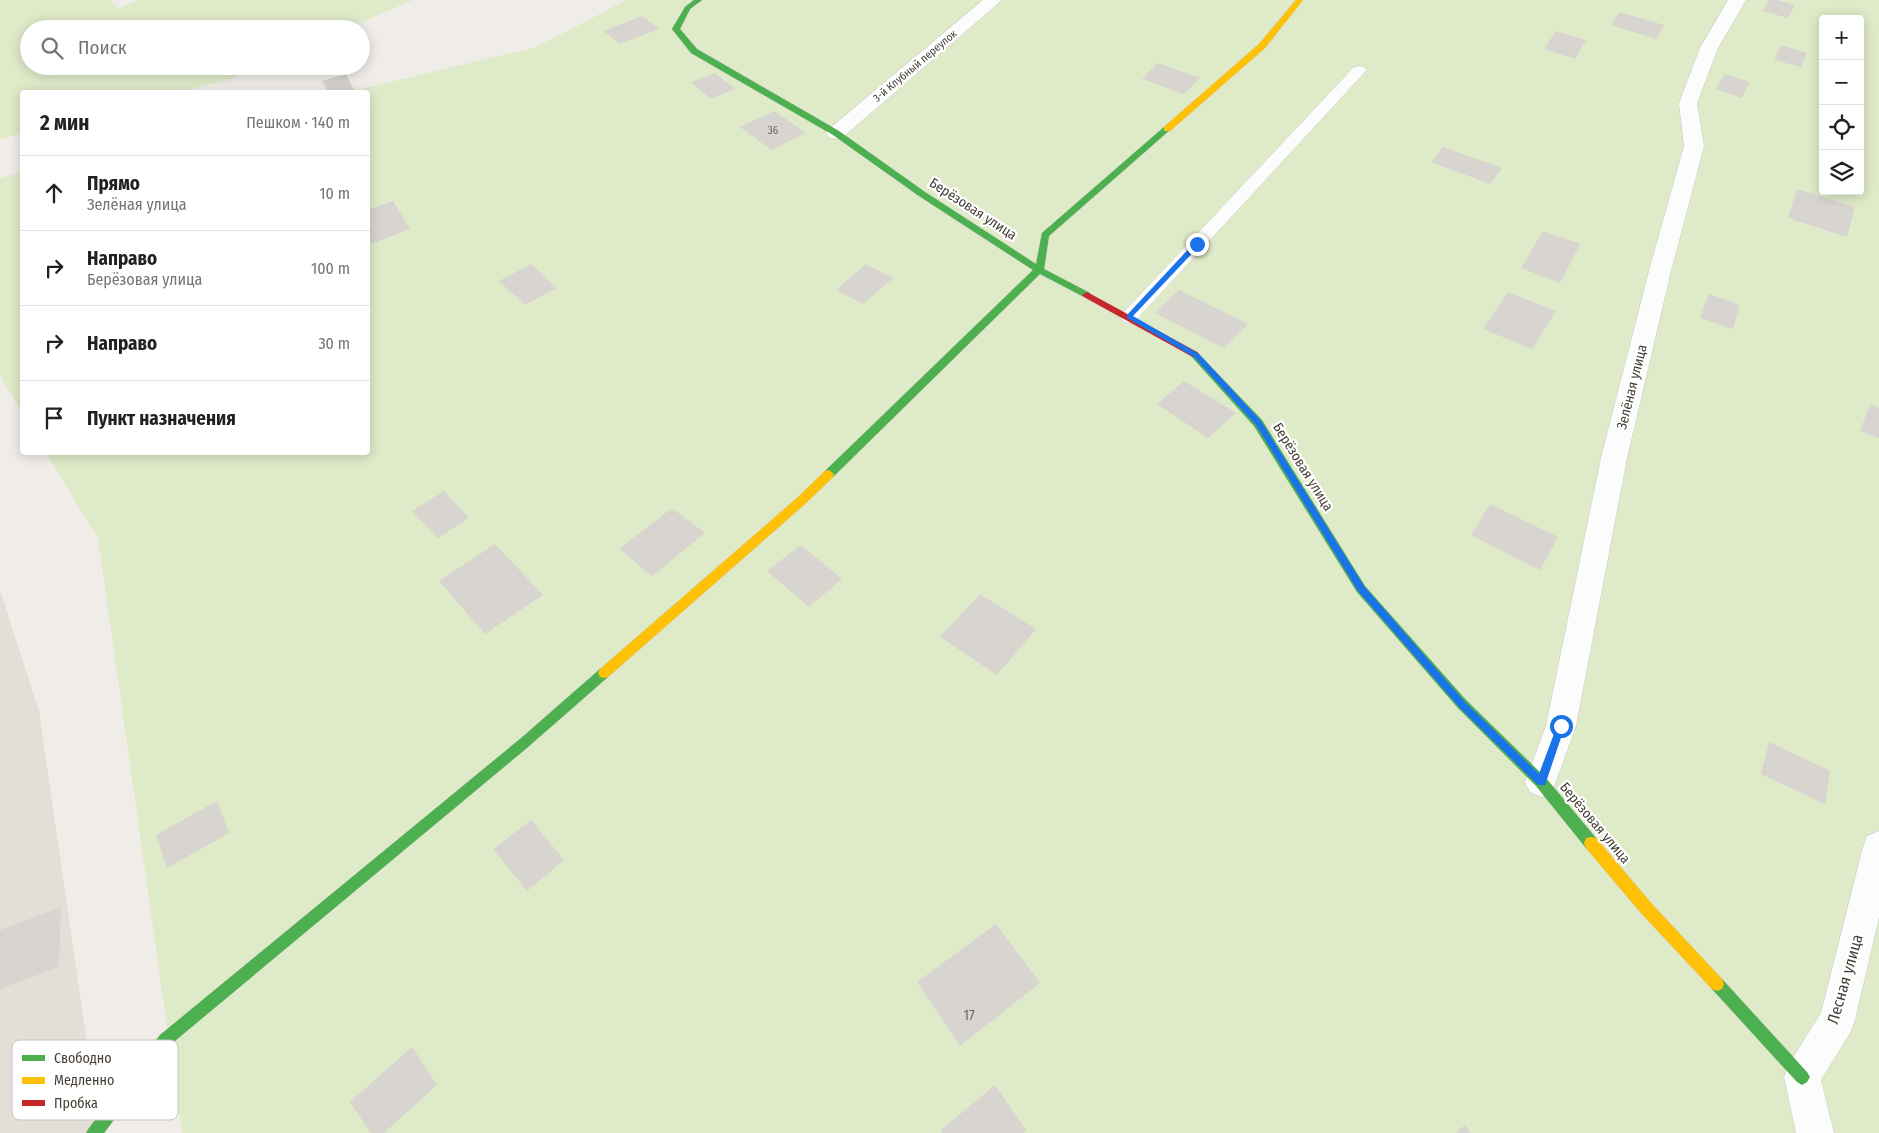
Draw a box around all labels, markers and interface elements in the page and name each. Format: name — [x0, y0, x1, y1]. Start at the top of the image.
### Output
map controls — [1819, 15, 1864, 195]
button: + — [1819, 15, 1864, 60]
search box — [20, 20, 370, 75]
street label: 3-й Клубный переулок — [871, 27, 960, 105]
icon: search — [38, 34, 66, 62]
text: Поиск — [78, 36, 127, 59]
button: − — [1819, 60, 1864, 105]
button: locate — [1819, 105, 1864, 150]
text: 2 мин — [40, 110, 89, 136]
text: Пешком · 140 m — [246, 113, 350, 132]
house number: 36 — [768, 124, 779, 137]
button: layers — [1819, 150, 1864, 195]
text: Прямо — [87, 172, 140, 195]
street label: Берёзовая улица — [926, 174, 1020, 244]
icon: ahead — [40, 179, 68, 207]
text: 10 m — [319, 184, 350, 203]
text: Зелёная улица — [87, 195, 187, 214]
route end — [1186, 233, 1209, 256]
text: Направо — [87, 247, 157, 270]
icon: right — [40, 254, 68, 282]
text: 100 m — [311, 259, 350, 278]
text: Берёзовая улица — [87, 270, 202, 289]
icon: right — [40, 329, 68, 357]
text: Направо — [87, 332, 157, 355]
text: 30 m — [318, 334, 350, 353]
street label: Зелёная улица — [1613, 343, 1651, 431]
icon: arrive — [40, 404, 68, 432]
text: Пункт назначения — [87, 407, 236, 430]
street label: Берёзовая улица — [1269, 420, 1337, 514]
route start — [1550, 715, 1573, 738]
street label: Берёзовая улица — [1556, 779, 1634, 867]
street label: Лесная улица — [1823, 932, 1867, 1026]
house number: 17 — [963, 1007, 975, 1024]
legend — [12, 1040, 178, 1120]
text: Свободно — [54, 1050, 112, 1067]
text: Медленно — [54, 1072, 114, 1089]
text: Пробка — [54, 1095, 98, 1112]

